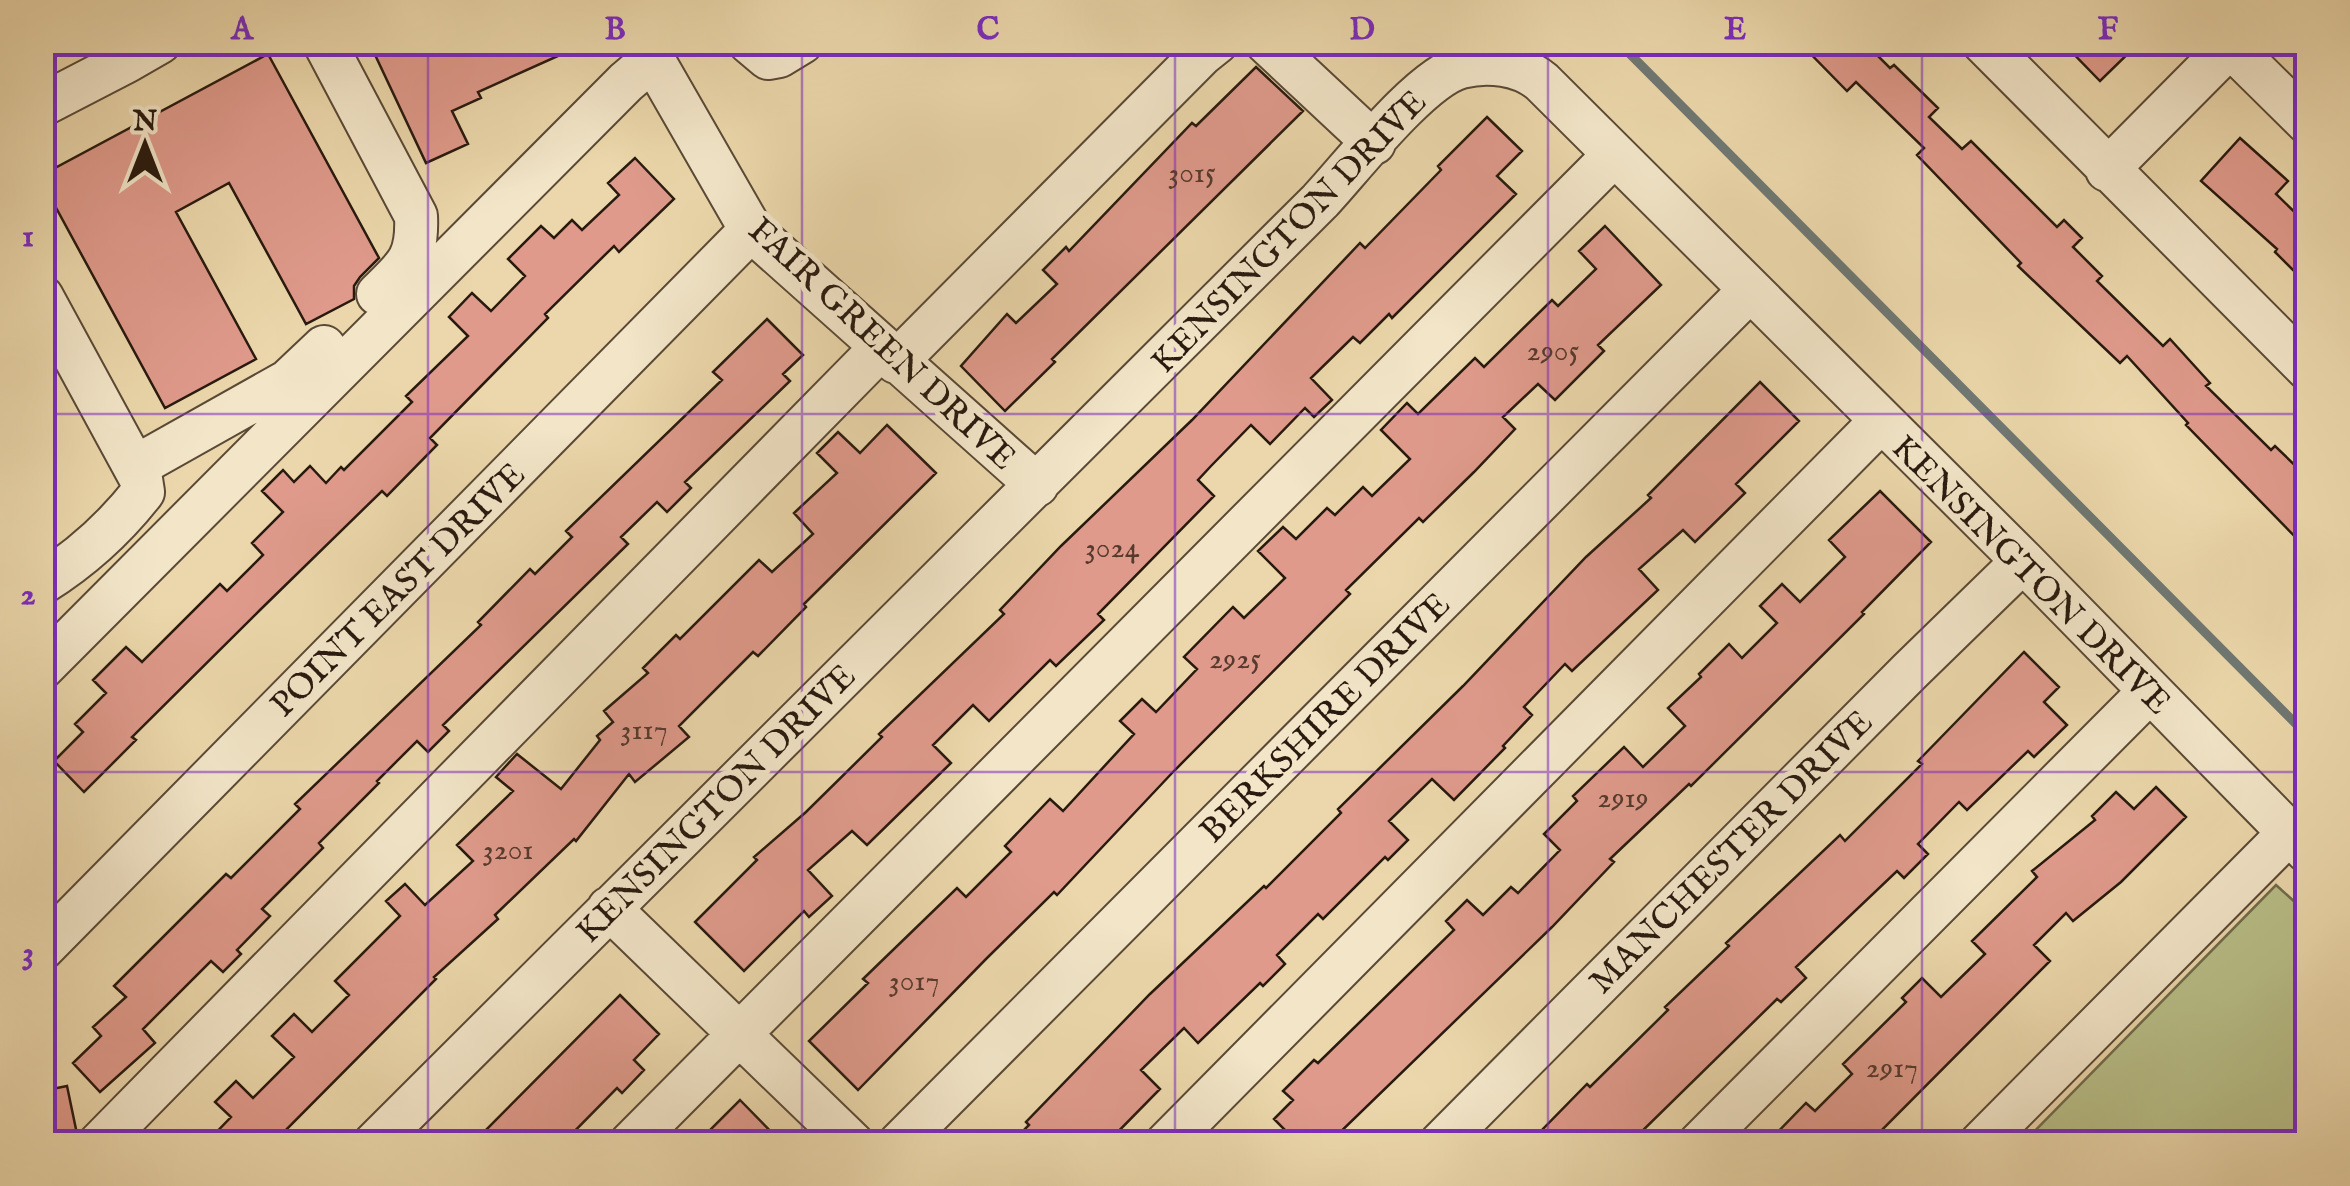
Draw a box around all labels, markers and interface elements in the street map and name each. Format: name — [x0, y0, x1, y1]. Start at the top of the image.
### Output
text: A — [229, 10, 254, 51]
text: B — [604, 10, 626, 51]
text: C — [977, 10, 1000, 51]
text: D — [1349, 10, 1375, 51]
text: E — [1724, 10, 1746, 51]
text: F — [2098, 10, 2119, 51]
street label: KENSINGTON DRIVE — [1142, 81, 1437, 384]
north arrow — [95, 95, 195, 195]
text: N — [132, 105, 157, 140]
house number: 3015 — [1168, 155, 1216, 193]
street label: FAIR GREEN DRIVE — [738, 209, 1025, 481]
text: 1 — [22, 217, 34, 258]
house number: 2905 — [1527, 333, 1580, 371]
street label: KENSINGTON DRIVE — [1881, 426, 2180, 725]
street label: POINT EAST DRIVE — [262, 454, 536, 728]
house number: 3024 — [1085, 530, 1140, 568]
text: 2 — [20, 575, 36, 616]
street label: BERKSHIRE DRIVE — [1191, 584, 1461, 854]
house number: 2925 — [1209, 641, 1261, 679]
street label: KENSINGTON DRIVE — [567, 655, 866, 954]
street label: MANCHESTER DRIVE — [1580, 701, 1883, 1004]
house number: 3117 — [620, 712, 668, 750]
house number: 2919 — [1597, 780, 1649, 818]
house number: 3201 — [482, 832, 534, 870]
text: 3 — [22, 934, 34, 975]
house number: 3017 — [889, 963, 939, 1001]
house number: 2917 — [1866, 1050, 1918, 1088]

